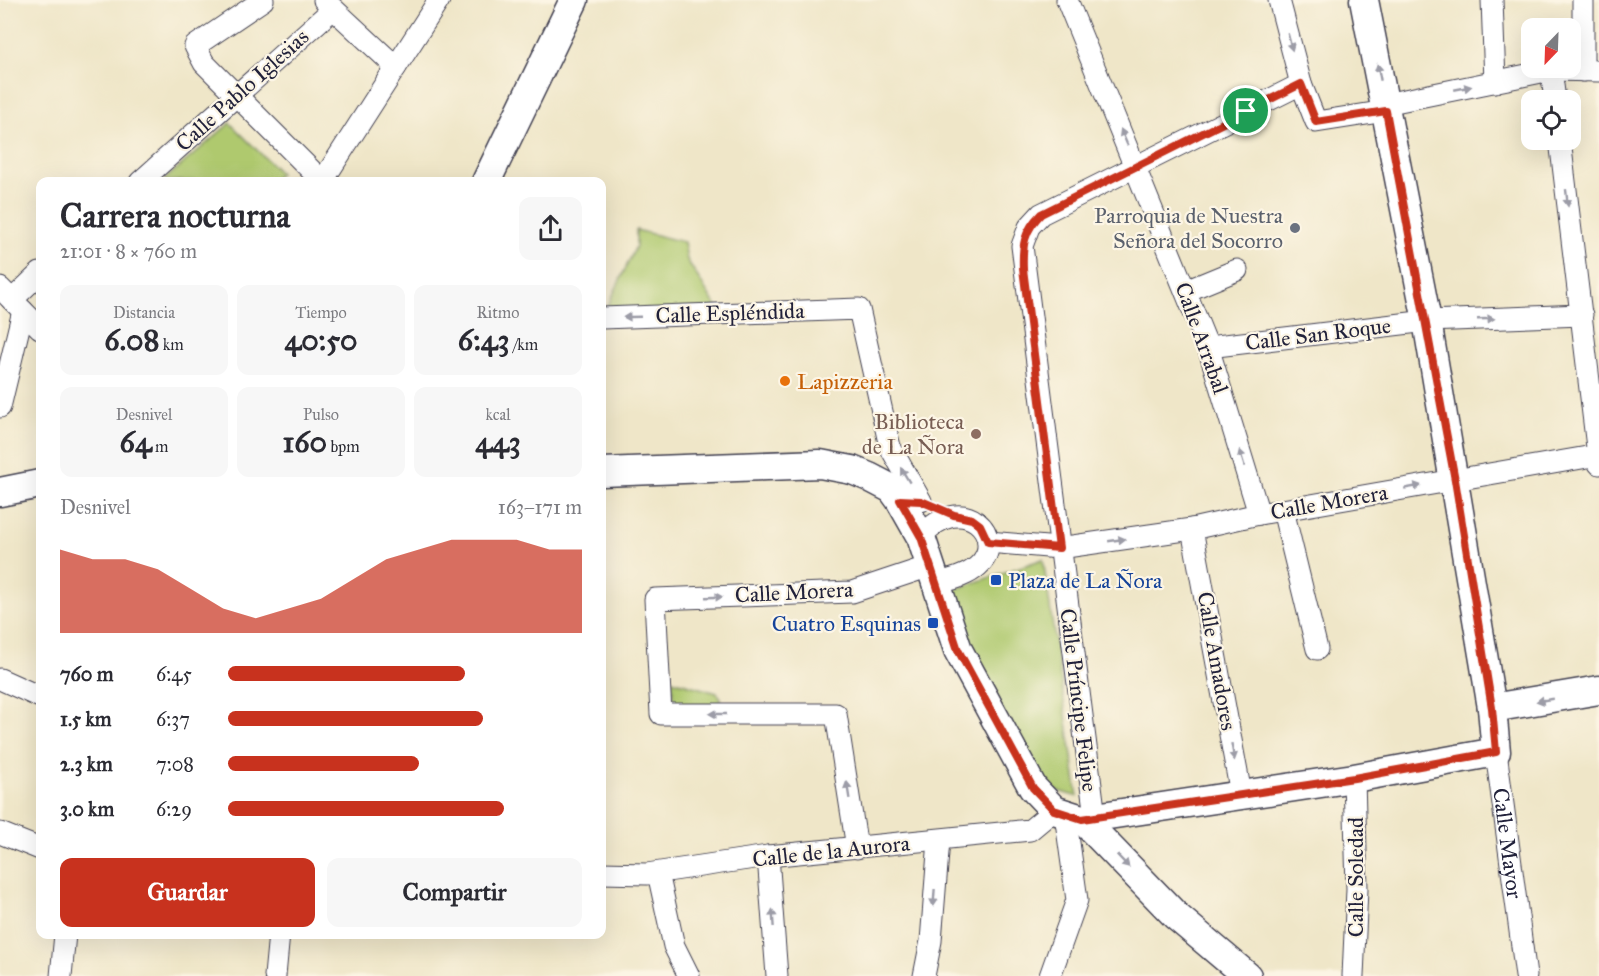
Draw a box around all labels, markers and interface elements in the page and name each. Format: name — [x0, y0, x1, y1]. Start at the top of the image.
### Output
north arrow — [1521, 18, 1581, 78]
map controls — [1521, 18, 1581, 150]
street label: Calle Pablo Iglesias — [170, 23, 314, 157]
one-way arrow — [1286, 33, 1296, 51]
one-way arrow — [1373, 62, 1383, 81]
one-way arrow — [1454, 83, 1473, 92]
pin — [1220, 85, 1271, 136]
button: locate — [1521, 90, 1581, 150]
icon: arrive — [1229, 94, 1262, 127]
one-way arrow — [1119, 128, 1128, 146]
one-way arrow — [1562, 188, 1572, 207]
text: Carrera nocturna — [60, 196, 290, 236]
button: share — [519, 197, 582, 260]
place label: Parroquia de Nuestra Señora del Socorro — [1094, 202, 1284, 254]
marker: Parroquia de Nuestra Señora del Socorro — [1288, 221, 1302, 235]
text: 21:01 · 8 × 760 m — [60, 239, 197, 263]
street label: Calle Arrabal — [1169, 279, 1235, 397]
street label: Calle Espléndida — [655, 297, 806, 329]
text: Distancia — [113, 303, 175, 322]
text: Tiempo — [295, 303, 347, 322]
text: Ritmo — [477, 303, 519, 322]
one-way arrow — [623, 312, 642, 321]
street label: Calle San Roque — [1244, 312, 1392, 356]
one-way arrow — [1476, 314, 1495, 324]
text: 6.08 — [104, 322, 159, 358]
text: 40:50 — [284, 322, 358, 358]
text: 6:43 — [458, 322, 510, 358]
text: km — [159, 335, 184, 354]
text: /km — [510, 335, 538, 354]
place label: Lapizzeria — [797, 368, 893, 395]
marker: Lapizzeria — [778, 374, 792, 388]
text: Desnivel — [116, 405, 172, 424]
text: Pulso — [303, 405, 339, 424]
text: kcal — [485, 405, 511, 424]
place label: Biblioteca de La Ñora — [862, 408, 965, 460]
text: 64 — [120, 424, 152, 460]
text: 160 — [282, 424, 327, 460]
text: 443 — [475, 424, 521, 460]
marker: Biblioteca de La Ñora — [969, 427, 983, 441]
text: m — [152, 437, 169, 456]
text: bpm — [327, 437, 360, 456]
one-way arrow — [1237, 449, 1246, 467]
one-way arrow — [900, 466, 910, 483]
street label: Calle Morera — [1268, 478, 1390, 526]
one-way arrow — [1403, 482, 1422, 491]
text: Desnivel — [60, 495, 131, 519]
text: 163–171 m — [498, 495, 582, 519]
one-way arrow — [1108, 535, 1127, 544]
place label: Plaza de La Ñora — [1008, 567, 1163, 594]
marker: Plaza de La Ñora — [989, 573, 1003, 587]
street label: Calle Morera — [734, 575, 855, 609]
street label: Calle Amadores — [1192, 590, 1242, 732]
one-way arrow — [704, 592, 723, 601]
street label: Calle Príncipe Felipe — [1054, 607, 1104, 793]
place label: Cuatro Esquinas — [772, 610, 921, 637]
marker: Cuatro Esquinas — [926, 616, 940, 630]
text: 760 m — [60, 662, 114, 686]
text: 6:45 — [156, 662, 192, 686]
one-way arrow — [1536, 695, 1555, 704]
text: 1.5 km — [60, 707, 111, 731]
text: 6:37 — [156, 707, 190, 731]
one-way arrow — [708, 709, 727, 719]
one-way arrow — [1229, 743, 1238, 762]
text: 2.3 km — [60, 752, 113, 776]
text: 7:08 — [156, 752, 194, 776]
one-way arrow — [843, 780, 852, 799]
street label: Calle Mayor — [1487, 786, 1529, 901]
text: 3.0 km — [60, 797, 114, 821]
text: 6:29 — [156, 797, 192, 821]
street label: Calle Soledad — [1342, 817, 1369, 937]
street label: Calle de la Aurora — [751, 829, 912, 873]
one-way arrow — [1116, 853, 1129, 868]
button: Guardar — [60, 858, 315, 927]
button: Compartir — [327, 858, 582, 927]
one-way arrow — [930, 889, 939, 908]
one-way arrow — [768, 908, 777, 927]

